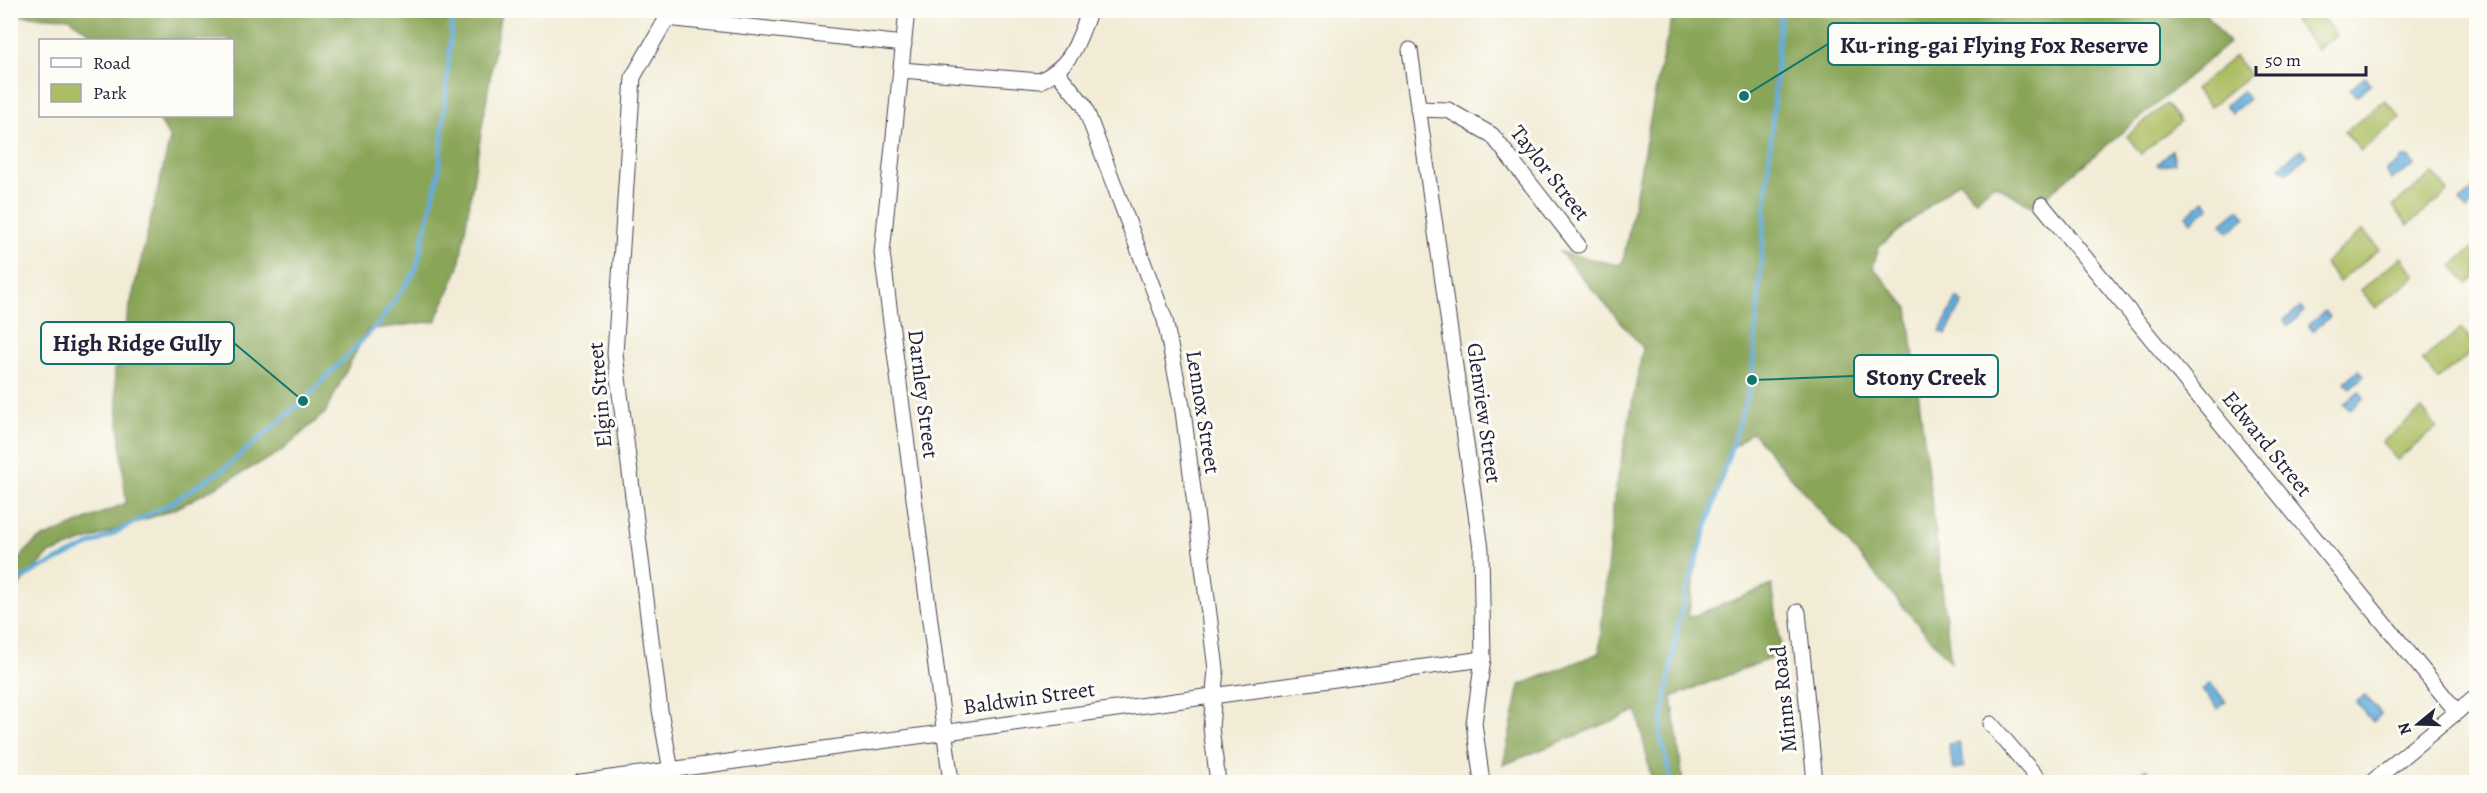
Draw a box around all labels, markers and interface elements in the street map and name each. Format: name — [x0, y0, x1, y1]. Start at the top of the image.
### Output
callout: Ku-ring-gai Flying Fox Reserve — [1828, 23, 2160, 65]
text: Ku-ring-gai Flying Fox Reserve — [1840, 29, 2148, 61]
legend — [39, 39, 234, 117]
scale bar — [2256, 39, 2366, 77]
text: 50 m — [2265, 48, 2301, 72]
text: Road — [93, 51, 131, 75]
text: Park — [93, 81, 127, 105]
street label: Taylor Street — [1503, 119, 1597, 227]
callout: High Ridge Gully — [41, 322, 234, 364]
text: High Ridge Gully — [53, 327, 222, 359]
street label: Darnley Street — [900, 328, 946, 460]
street label: Elgin Street — [580, 341, 620, 449]
street label: Glenview Street — [1459, 341, 1509, 485]
street label: Lennox Street — [1178, 348, 1228, 476]
callout: Stony Creek — [1854, 355, 1998, 397]
text: Stony Creek — [1866, 361, 1987, 393]
street label: Edward Street — [2215, 385, 2319, 503]
street label: Minns Road — [1763, 644, 1805, 754]
street label: Baldwin Street — [961, 674, 1097, 722]
north arrow — [2388, 694, 2448, 754]
text: N — [2392, 719, 2417, 738]

